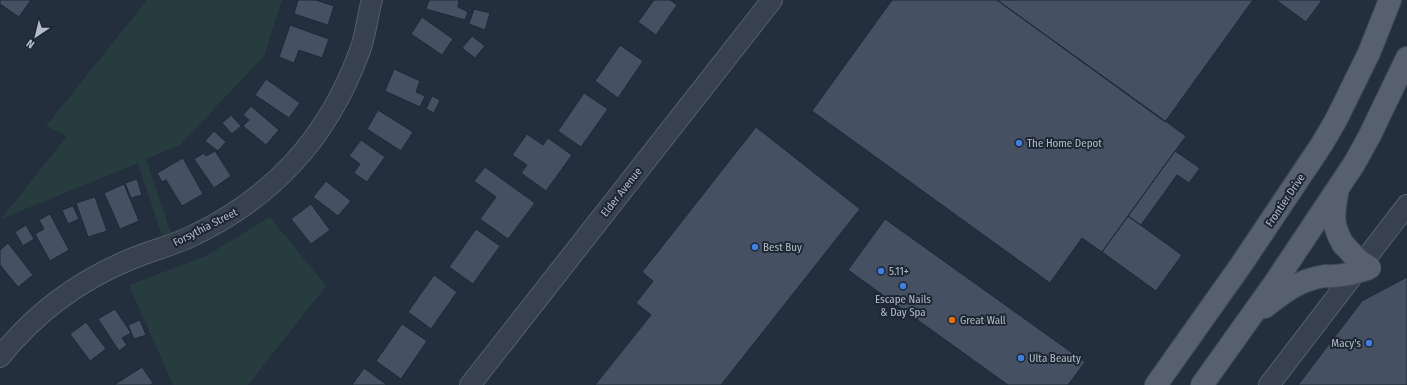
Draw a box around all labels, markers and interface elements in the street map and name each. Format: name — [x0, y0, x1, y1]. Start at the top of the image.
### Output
north arrow — [16, 16, 56, 56]
text: N — [24, 37, 37, 51]
place label: The Home Depot — [1027, 137, 1102, 150]
marker: The Home Depot — [1014, 138, 1024, 148]
street label: Elder Avenue — [598, 165, 645, 219]
street label: Frontier Drive — [1263, 171, 1308, 229]
street label: Forsythia Street — [171, 205, 240, 249]
place label: Best Buy — [763, 241, 802, 254]
marker: Best Buy — [750, 242, 760, 252]
place label: 5.11+ — [889, 265, 909, 278]
marker: 5.11+ — [876, 266, 886, 276]
marker: Escape Nails & Day Spa — [898, 281, 908, 291]
place label: Escape Nails & Day Spa — [875, 293, 931, 319]
place label: Great Wall — [960, 314, 1006, 327]
marker: Great Wall — [947, 315, 957, 325]
place label: Macy's — [1331, 337, 1361, 350]
marker: Macy's — [1364, 338, 1374, 348]
place label: Ulta Beauty — [1029, 352, 1081, 365]
marker: Ulta Beauty — [1016, 353, 1026, 363]

